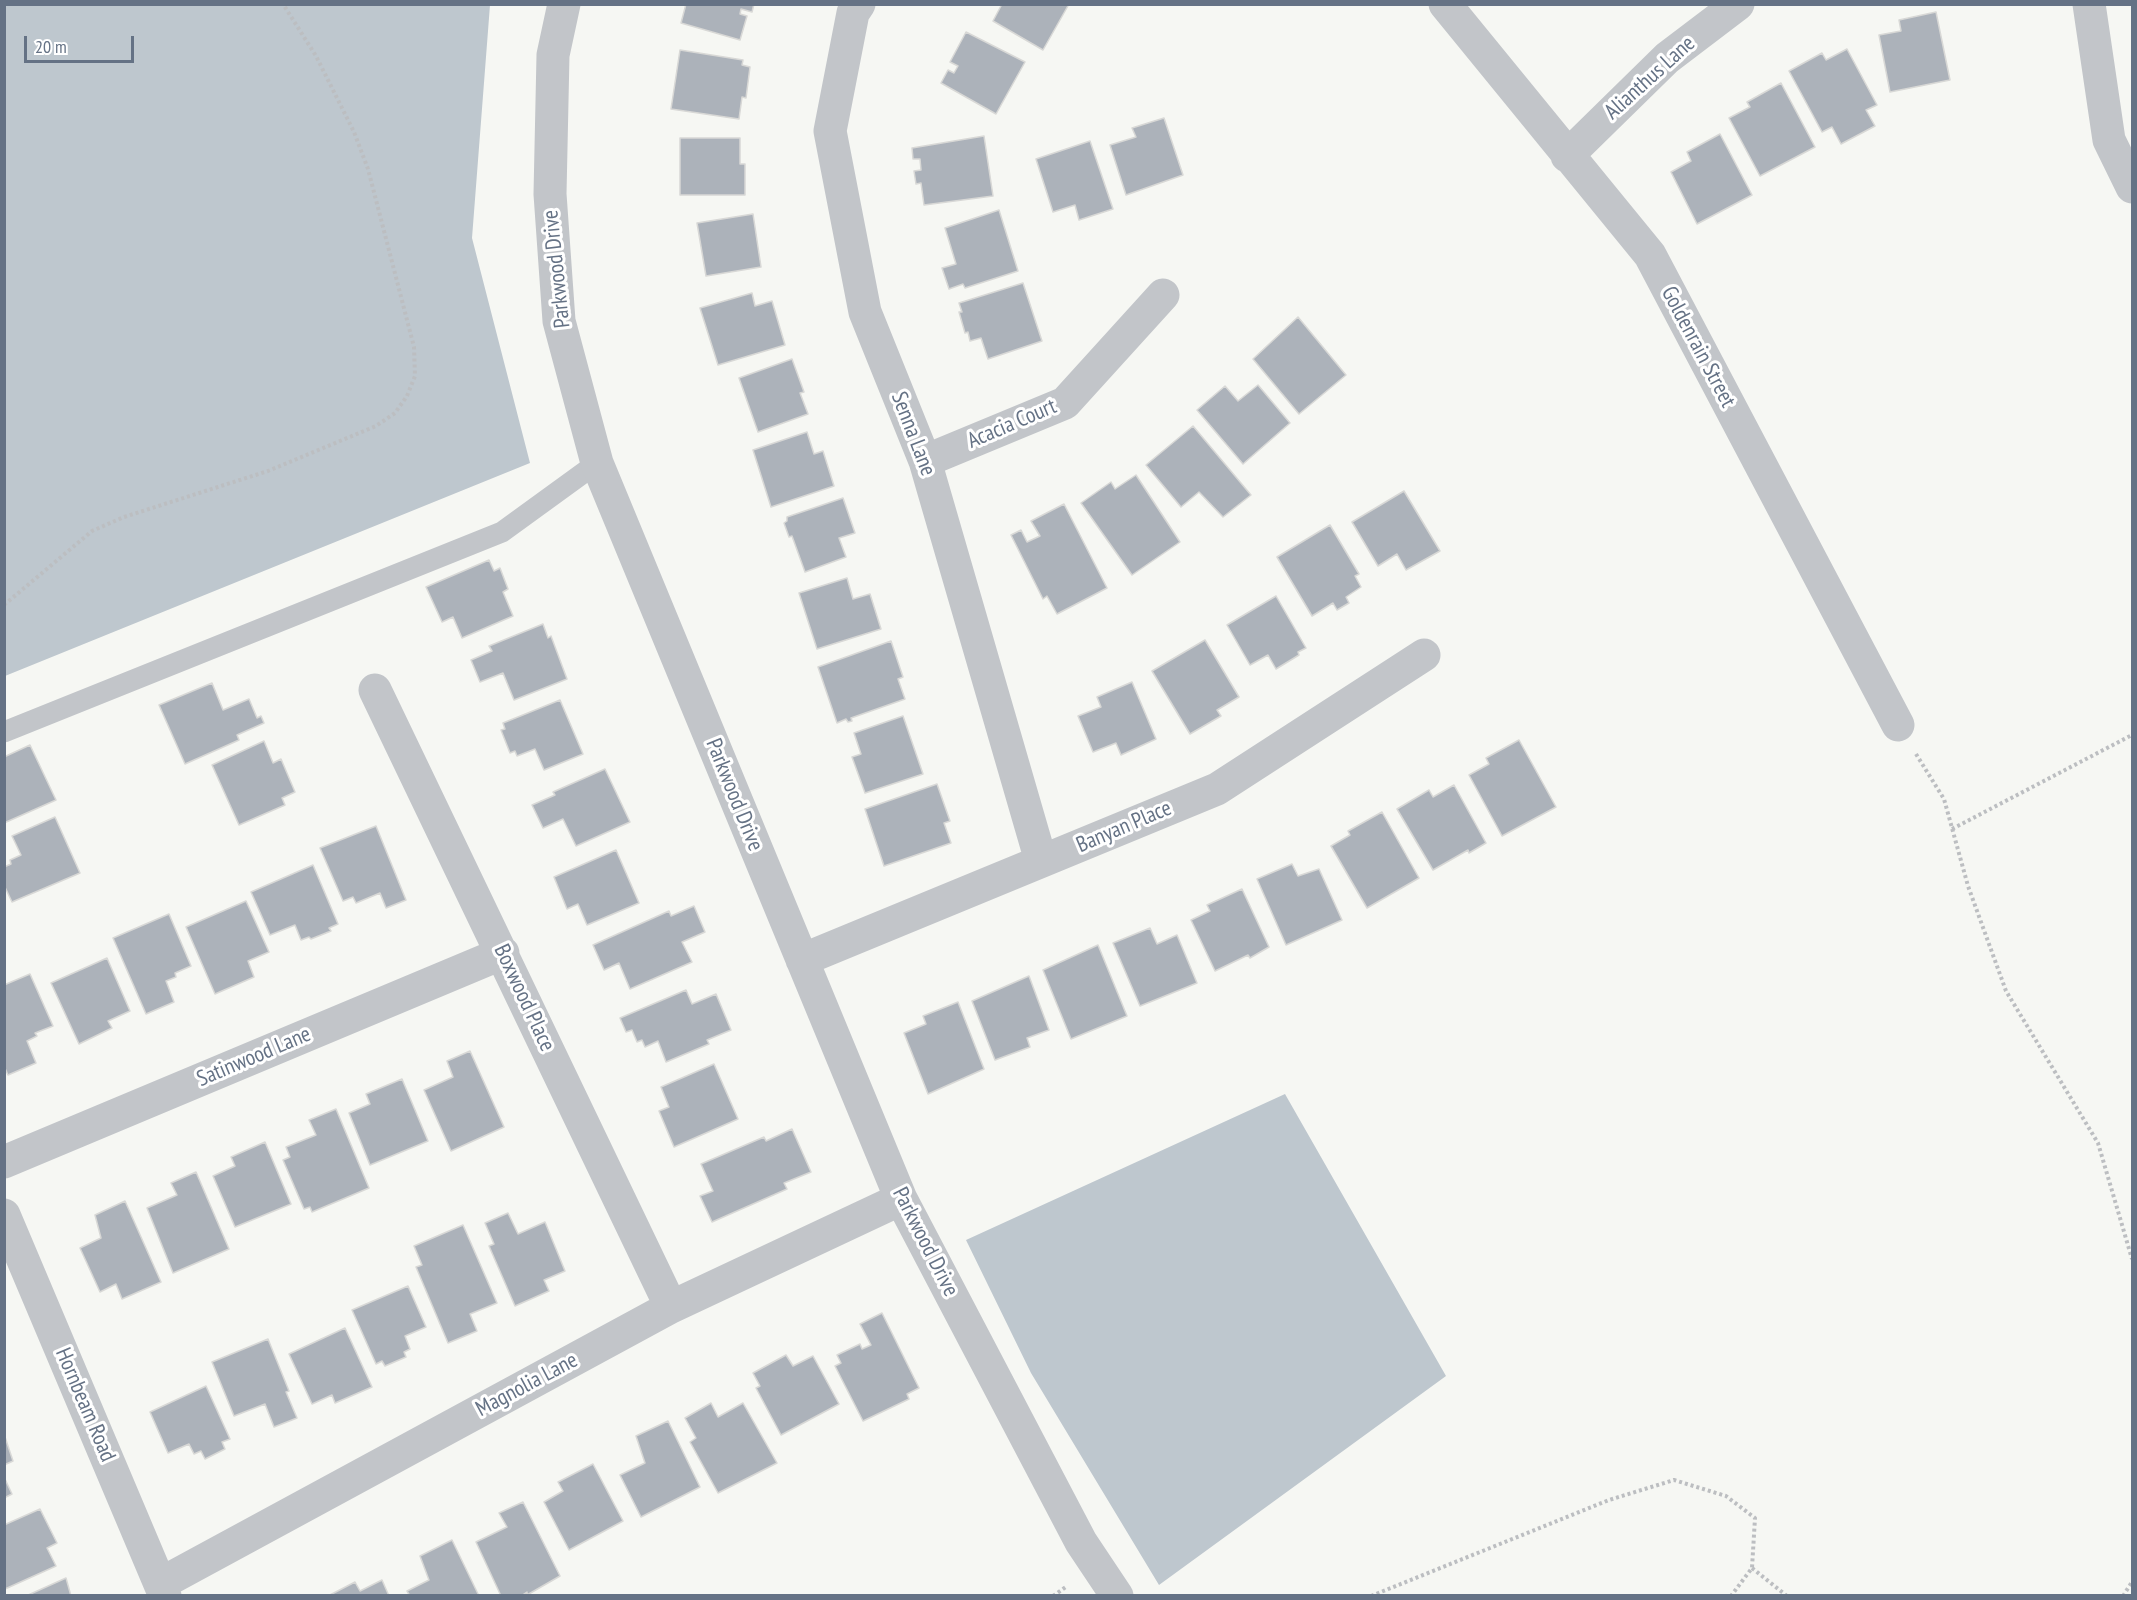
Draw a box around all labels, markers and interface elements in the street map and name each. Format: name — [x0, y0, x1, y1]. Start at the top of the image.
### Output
scale bar — [27, 24, 136, 62]
street label: Alianthus Lane — [1599, 31, 1701, 125]
text: 20 m — [35, 35, 67, 58]
street label: Parkwood Drive — [538, 209, 576, 329]
street label: Goldenrain Street — [1655, 282, 1741, 412]
street label: Senna Lane — [885, 388, 941, 480]
street label: Acacia Court — [964, 393, 1060, 455]
street label: Parkwood Drive — [700, 735, 768, 855]
street label: Banyan Place — [1073, 795, 1175, 859]
street label: Boxwood Place — [488, 940, 560, 1056]
street label: Satinwood Lane — [193, 1021, 315, 1093]
street label: Parkwood Drive — [886, 1183, 964, 1301]
street label: Hornbeam Road — [49, 1344, 121, 1466]
street label: Magnolia Lane — [472, 1347, 582, 1423]

